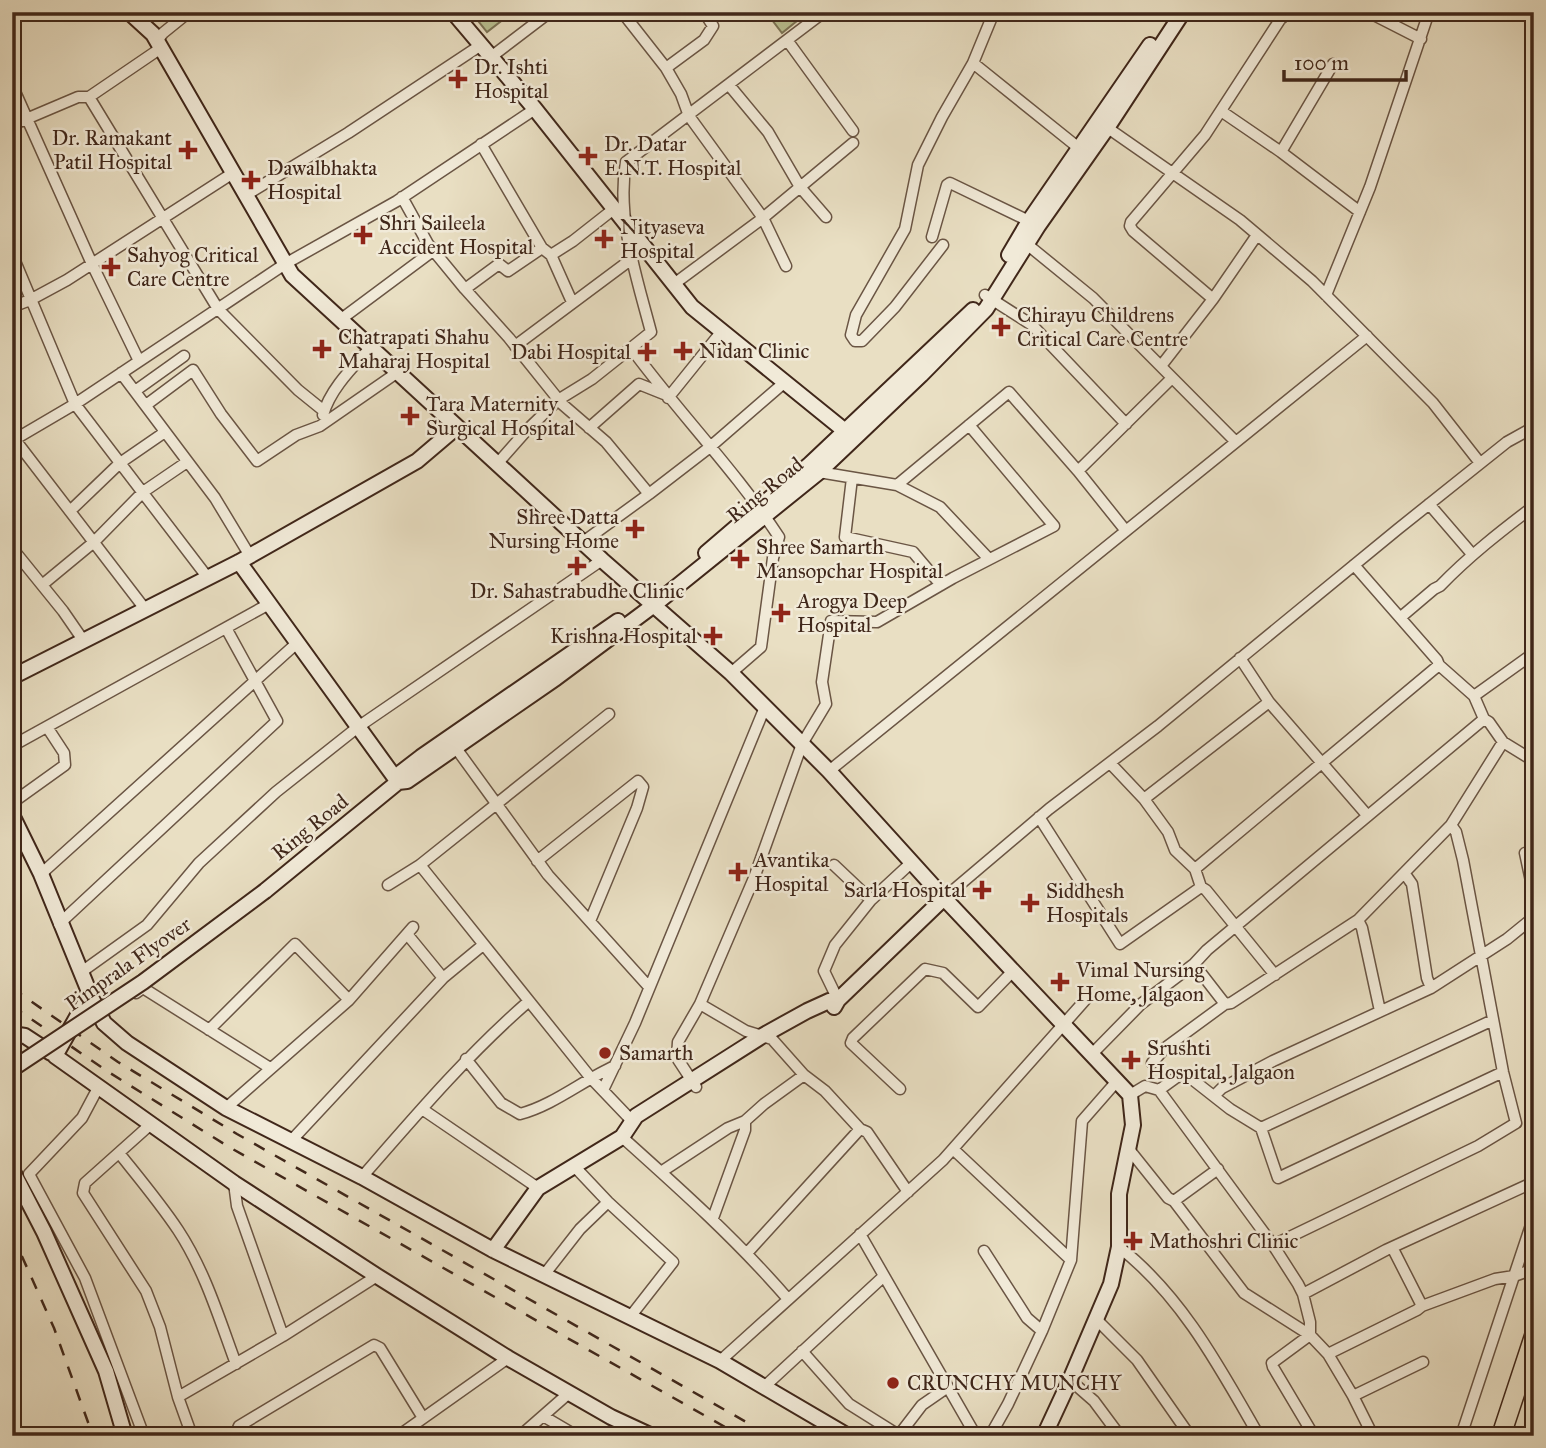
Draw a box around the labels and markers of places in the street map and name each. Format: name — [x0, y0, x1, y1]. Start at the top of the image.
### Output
place label: Dr. Ishti Hospital — [474, 54, 549, 104]
marker: Dr. Ishti Hospital — [448, 69, 468, 89]
place label: Dr. Ramakant Patil Hospital — [52, 125, 173, 175]
place label: Dr. Datar E.N.T. Hospital — [604, 131, 742, 181]
marker: Dr. Ramakant Patil Hospital — [178, 140, 198, 160]
marker: Dr. Datar E.N.T. Hospital — [578, 146, 598, 166]
place label: Dawalbhakta Hospital — [267, 155, 377, 205]
marker: Dawalbhakta Hospital — [241, 170, 261, 190]
place label: Shri Saileela Accident Hospital — [378, 210, 534, 260]
place label: Nityaseva Hospital — [620, 214, 705, 264]
marker: Shri Saileela Accident Hospital — [353, 225, 373, 245]
marker: Nityaseva Hospital — [594, 229, 614, 249]
place label: Sahyog Critical Care Centre — [127, 242, 259, 292]
marker: Sahyog Critical Care Centre — [101, 257, 121, 277]
place label: Chirayu Childrens Critical Care Centre — [1017, 302, 1189, 352]
marker: Chirayu Childrens Critical Care Centre — [991, 317, 1011, 337]
place label: Chatrapati Shahu Maharaj Hospital — [338, 324, 490, 374]
place label: Nidan Clinic — [699, 338, 810, 364]
marker: Chatrapati Shahu Maharaj Hospital — [312, 339, 332, 359]
place label: Dabi Hospital — [511, 339, 631, 365]
marker: Nidan Clinic — [673, 341, 693, 361]
marker: Dabi Hospital — [637, 342, 657, 362]
place label: Tara Maternity Surgical Hospital — [426, 391, 575, 441]
marker: Tara Maternity Surgical Hospital — [400, 406, 420, 426]
place label: Shree Datta Nursing Home — [488, 504, 619, 554]
marker: Shree Datta Nursing Home — [625, 519, 645, 539]
place label: Shree Samarth Mansopchar Hospital — [756, 534, 943, 584]
marker: Shree Samarth Mansopchar Hospital — [730, 549, 750, 569]
marker: Dr. Sahastrabudhe Clinic — [567, 556, 587, 576]
place label: Dr. Sahastrabudhe Clinic — [470, 578, 684, 604]
place label: Arogya Deep Hospital — [796, 588, 907, 638]
marker: Arogya Deep Hospital — [771, 603, 791, 623]
place label: Krishna Hospital — [550, 623, 697, 649]
marker: Krishna Hospital — [703, 626, 723, 646]
place label: Avantika Hospital — [753, 847, 829, 897]
marker: Avantika Hospital — [728, 862, 748, 882]
place label: Sarla Hospital — [844, 877, 966, 903]
place label: Siddhesh Hospitals — [1046, 878, 1128, 928]
marker: Sarla Hospital — [972, 880, 992, 900]
marker: Siddhesh Hospitals — [1020, 893, 1040, 913]
place label: Vimal Nursing Home, Jalgaon — [1075, 957, 1204, 1007]
marker: Vimal Nursing Home, Jalgaon — [1050, 972, 1070, 992]
place label: Srushti Hospital, Jalgaon — [1147, 1035, 1295, 1085]
place label: Samarth — [619, 1040, 694, 1066]
marker: Samarth — [597, 1045, 613, 1061]
marker: Srushti Hospital, Jalgaon — [1121, 1050, 1141, 1070]
place label: Mathoshri Clinic — [1149, 1228, 1299, 1254]
marker: Mathoshri Clinic — [1123, 1231, 1143, 1251]
place label: CRUNCHY MUNCHY — [907, 1370, 1122, 1396]
marker: CRUNCHY MUNCHY — [885, 1375, 901, 1391]

